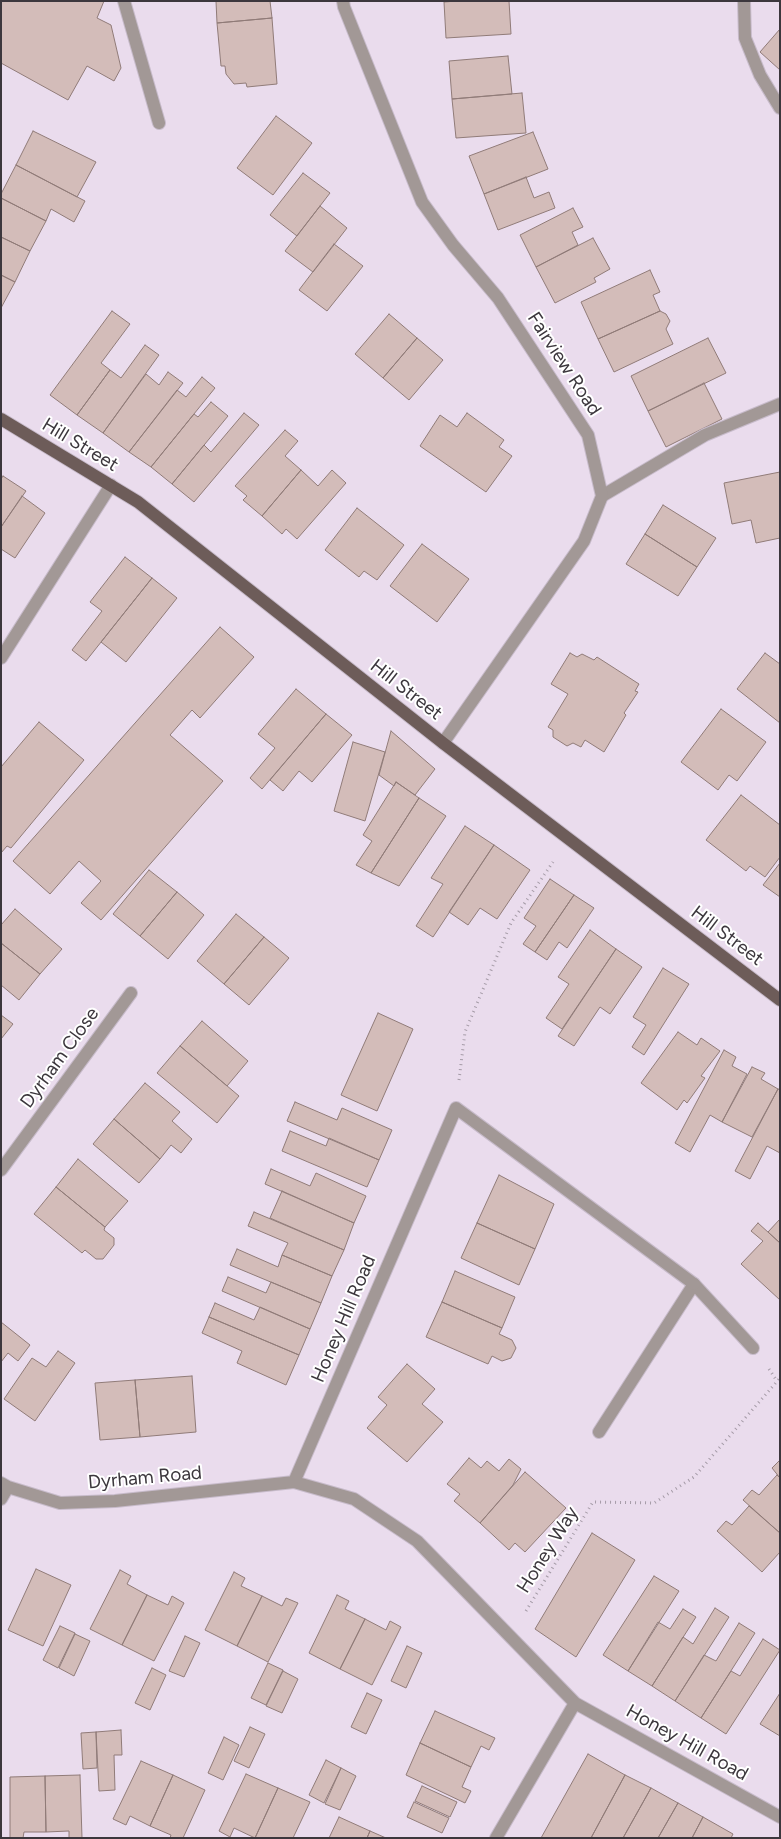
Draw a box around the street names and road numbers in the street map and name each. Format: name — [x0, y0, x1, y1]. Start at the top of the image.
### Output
street label: Fairview Road — [522, 308, 606, 420]
street label: Hill Street — [38, 413, 122, 477]
street label: Hill Street — [366, 655, 446, 725]
street label: Hill Street — [686, 901, 768, 971]
street label: Dyrham Close — [16, 1003, 104, 1113]
street label: Honey Hill Road — [307, 1252, 381, 1386]
street label: Dyrham Road — [87, 1462, 203, 1494]
street label: Honey Way — [512, 1503, 584, 1597]
street label: Honey Hill Road — [622, 1700, 752, 1786]

